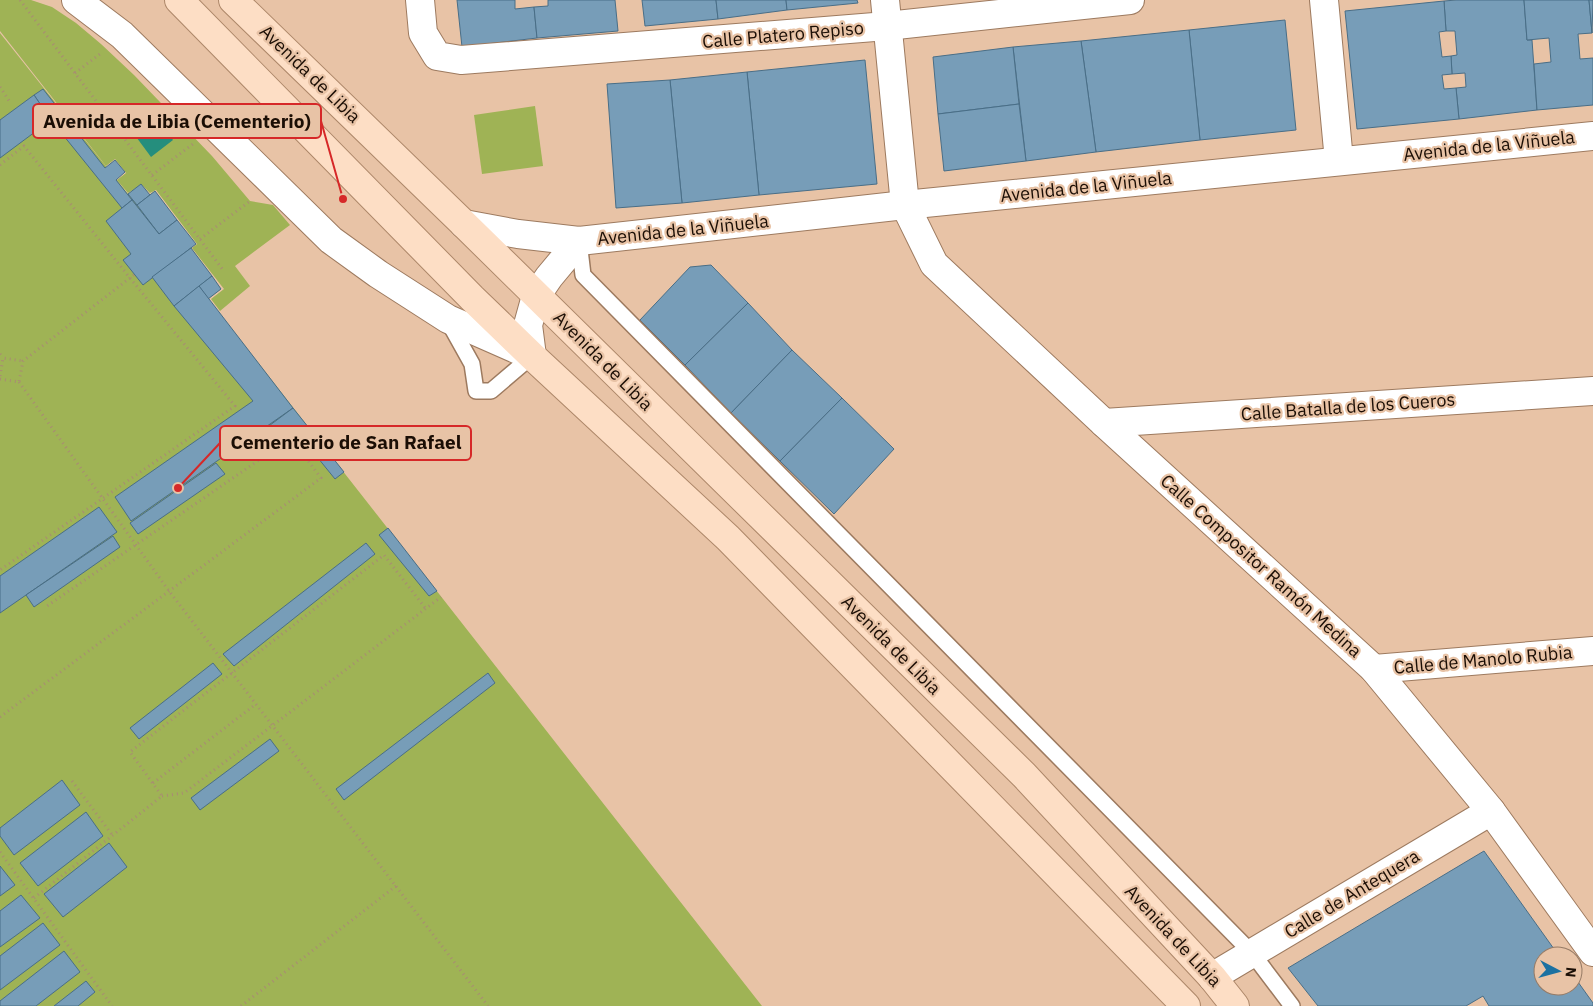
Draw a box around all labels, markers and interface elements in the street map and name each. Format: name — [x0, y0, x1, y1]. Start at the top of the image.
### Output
street label: Calle Platero Repiso — [701, 16, 865, 53]
street label: Avenida de Libia — [255, 20, 366, 128]
callout: Avenida de Libia (Cementerio) — [33, 104, 321, 138]
text: Avenida de Libia (Cementerio) — [43, 109, 311, 133]
street label: Avenida de la Viñuela — [1402, 125, 1576, 166]
street label: Avenida de la Viñuela — [999, 166, 1173, 207]
street label: Avenida de la Viñuela — [596, 209, 770, 250]
street label: Avenida de Libia — [549, 306, 658, 416]
street label: Calle Batalla de los Cueros — [1240, 388, 1456, 425]
callout: Cementerio de San Rafael — [220, 426, 471, 460]
text: Cementerio de San Rafael — [231, 430, 462, 454]
street label: Calle Compositor Ramón Medina — [1156, 469, 1367, 662]
street label: Avenida de Libia — [837, 590, 946, 700]
street label: Calle de Manolo Rubia — [1393, 640, 1574, 679]
street label: Calle de Antequera — [1280, 844, 1424, 943]
street label: Avenida de Libia — [1120, 880, 1227, 992]
north arrow — [1533, 946, 1583, 996]
text: N — [1561, 966, 1580, 978]

